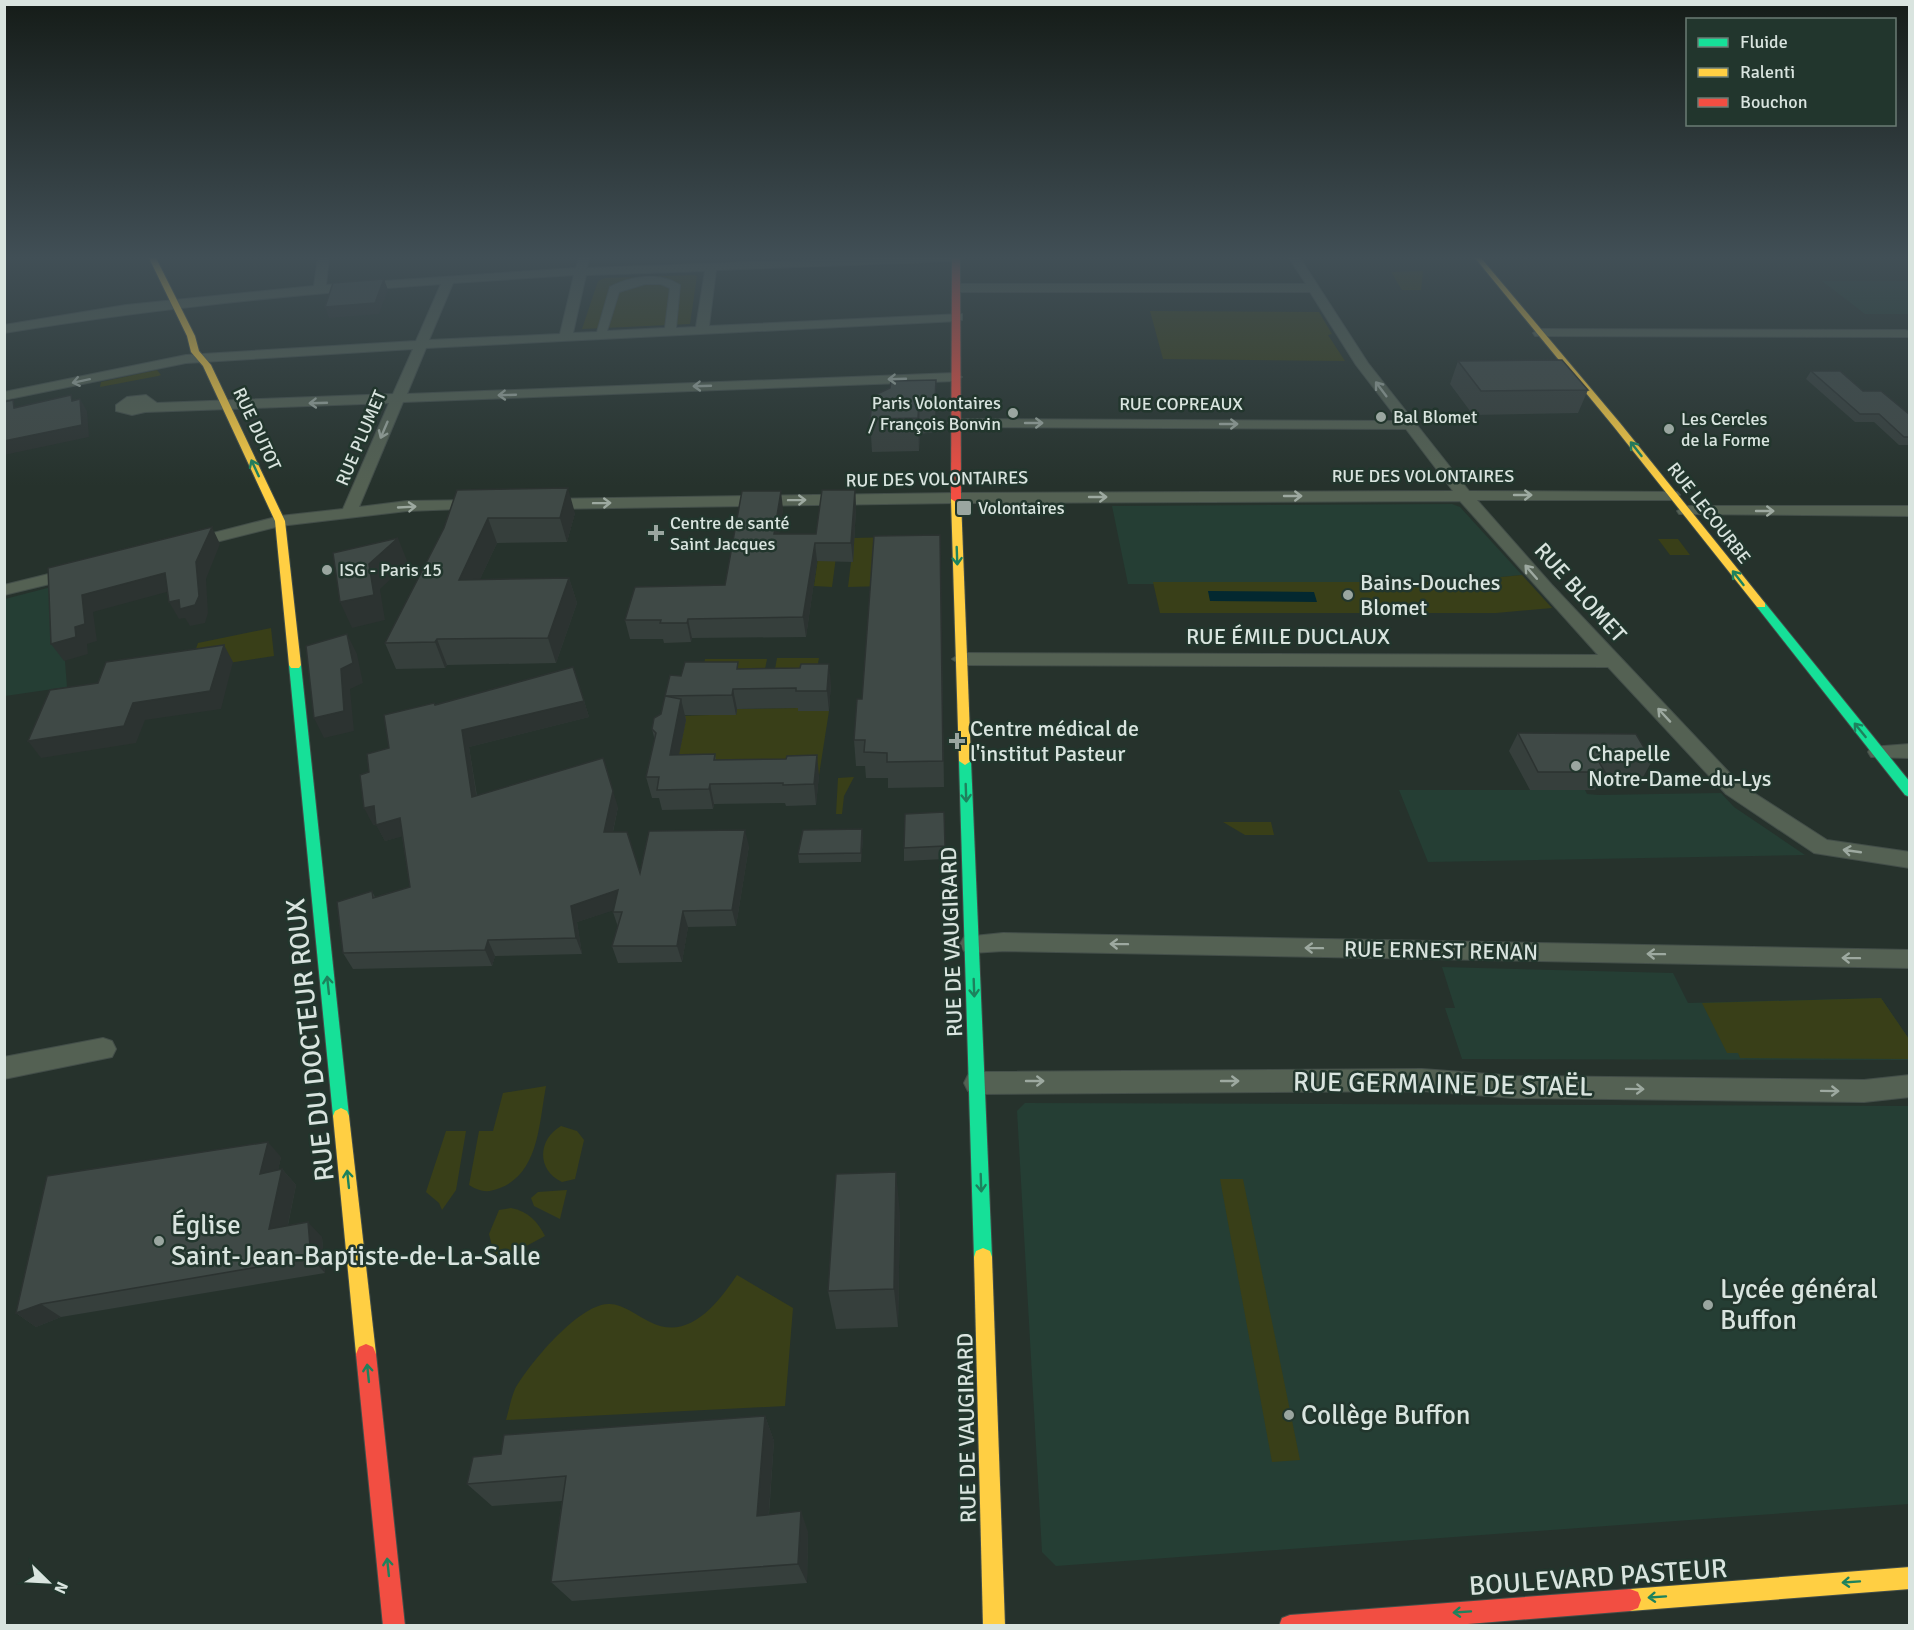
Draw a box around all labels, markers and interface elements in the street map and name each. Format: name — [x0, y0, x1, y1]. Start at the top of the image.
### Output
legend — [1686, 18, 1896, 126]
text: Fluide — [1740, 31, 1788, 53]
text: Ralenti — [1740, 61, 1795, 83]
text: Bouchon — [1740, 91, 1808, 113]
one-way arrow — [887, 373, 907, 384]
one-way arrow — [72, 376, 91, 387]
one-way arrow — [692, 381, 712, 392]
one-way arrow — [1375, 382, 1387, 398]
street label: RUE DUTOT — [228, 384, 286, 474]
street label: RUE PLUMET — [331, 387, 391, 489]
one-way arrow — [498, 389, 517, 400]
place label: Paris Volontaires / François Bonvin — [868, 392, 1001, 435]
street label: RUE COPREAUX — [1119, 393, 1243, 415]
one-way arrow — [308, 397, 328, 408]
marker: Paris Volontaires / François Bonvin — [1006, 406, 1020, 420]
place label: Bal Blomet — [1393, 406, 1477, 428]
place label: Les Cercles de la Forme — [1681, 408, 1770, 451]
marker: Bal Blomet — [1374, 410, 1388, 424]
one-way arrow — [1024, 417, 1044, 429]
one-way arrow — [1219, 418, 1239, 430]
one-way arrow — [378, 420, 389, 438]
marker: Les Cercles de la Forme — [1662, 422, 1676, 436]
one-way arrow — [1629, 441, 1642, 457]
street label: RUE LECOURBE — [1663, 458, 1755, 568]
one-way arrow — [249, 459, 261, 477]
street label: RUE DES VOLONTAIRES — [1332, 465, 1514, 487]
street label: RUE DES VOLONTAIRES — [846, 466, 1028, 492]
one-way arrow — [1512, 489, 1532, 501]
one-way arrow — [1283, 490, 1303, 502]
one-way arrow — [1088, 491, 1108, 503]
one-way arrow — [787, 494, 807, 506]
one-way arrow — [592, 497, 612, 509]
place label: Volontaires — [978, 497, 1065, 519]
marker: Volontaires — [955, 499, 973, 517]
one-way arrow — [397, 501, 417, 512]
one-way arrow — [1754, 506, 1774, 517]
place label: Centre de santé Saint Jacques — [670, 512, 790, 555]
marker: Centre de santé Saint Jacques — [647, 524, 665, 542]
street label: RUE BLOMET — [1529, 537, 1632, 648]
one-way arrow — [952, 546, 963, 565]
place label: ISG - Paris 15 — [339, 559, 442, 581]
marker: ISG - Paris 15 — [320, 563, 334, 577]
one-way arrow — [1524, 565, 1538, 580]
place label: Bains-Douches Blomet — [1360, 569, 1500, 621]
one-way arrow — [1732, 570, 1745, 586]
marker: Bains-Douches Blomet — [1341, 588, 1355, 602]
street label: RUE ÉMILE DUCLAUX — [1186, 623, 1390, 650]
one-way arrow — [1657, 708, 1671, 723]
place label: Centre médical de l'institut Pasteur — [970, 715, 1139, 767]
one-way arrow — [1854, 722, 1867, 738]
marker: Centre médical de l'institut Pasteur — [948, 732, 966, 750]
place label: Chapelle Notre-Dame-du-Lys — [1588, 740, 1771, 792]
marker: Chapelle Notre-Dame-du-Lys — [1569, 759, 1583, 773]
one-way arrow — [961, 782, 972, 802]
one-way arrow — [1842, 845, 1862, 856]
street label: RUE DE VAUGIRARD — [935, 846, 968, 1038]
street label: RUE DU DOCTEUR ROUX — [279, 897, 342, 1183]
street label: RUE ERNEST RENAN — [1344, 935, 1538, 966]
one-way arrow — [1110, 938, 1130, 950]
one-way arrow — [1305, 942, 1325, 954]
one-way arrow — [1647, 949, 1667, 960]
one-way arrow — [1842, 952, 1862, 964]
one-way arrow — [322, 976, 333, 996]
one-way arrow — [968, 977, 979, 997]
street label: RUE GERMAINE DE STAËL — [1293, 1065, 1593, 1104]
one-way arrow — [1220, 1075, 1240, 1087]
one-way arrow — [1025, 1076, 1045, 1087]
one-way arrow — [1625, 1083, 1645, 1094]
one-way arrow — [1820, 1085, 1840, 1097]
one-way arrow — [342, 1170, 353, 1190]
one-way arrow — [975, 1172, 986, 1192]
place label: Église Saint-Jean-Baptiste-de-La-Salle — [171, 1208, 541, 1273]
marker: Église Saint-Jean-Baptiste-de-La-Salle — [152, 1234, 166, 1248]
place label: Lycée général Buffon — [1720, 1273, 1878, 1337]
marker: Lycée général Buffon — [1701, 1298, 1715, 1312]
street label: RUE DE VAUGIRARD — [951, 1333, 982, 1523]
one-way arrow — [362, 1364, 373, 1384]
place label: Collège Buffon — [1301, 1399, 1471, 1432]
marker: Collège Buffon — [1282, 1408, 1296, 1422]
north arrow — [18, 1552, 78, 1612]
street label: BOULEVARD PASTEUR — [1468, 1552, 1728, 1603]
one-way arrow — [382, 1558, 393, 1578]
one-way arrow — [1842, 1577, 1862, 1588]
text: N — [49, 1579, 72, 1597]
one-way arrow — [1647, 1592, 1667, 1603]
one-way arrow — [1453, 1607, 1473, 1618]

